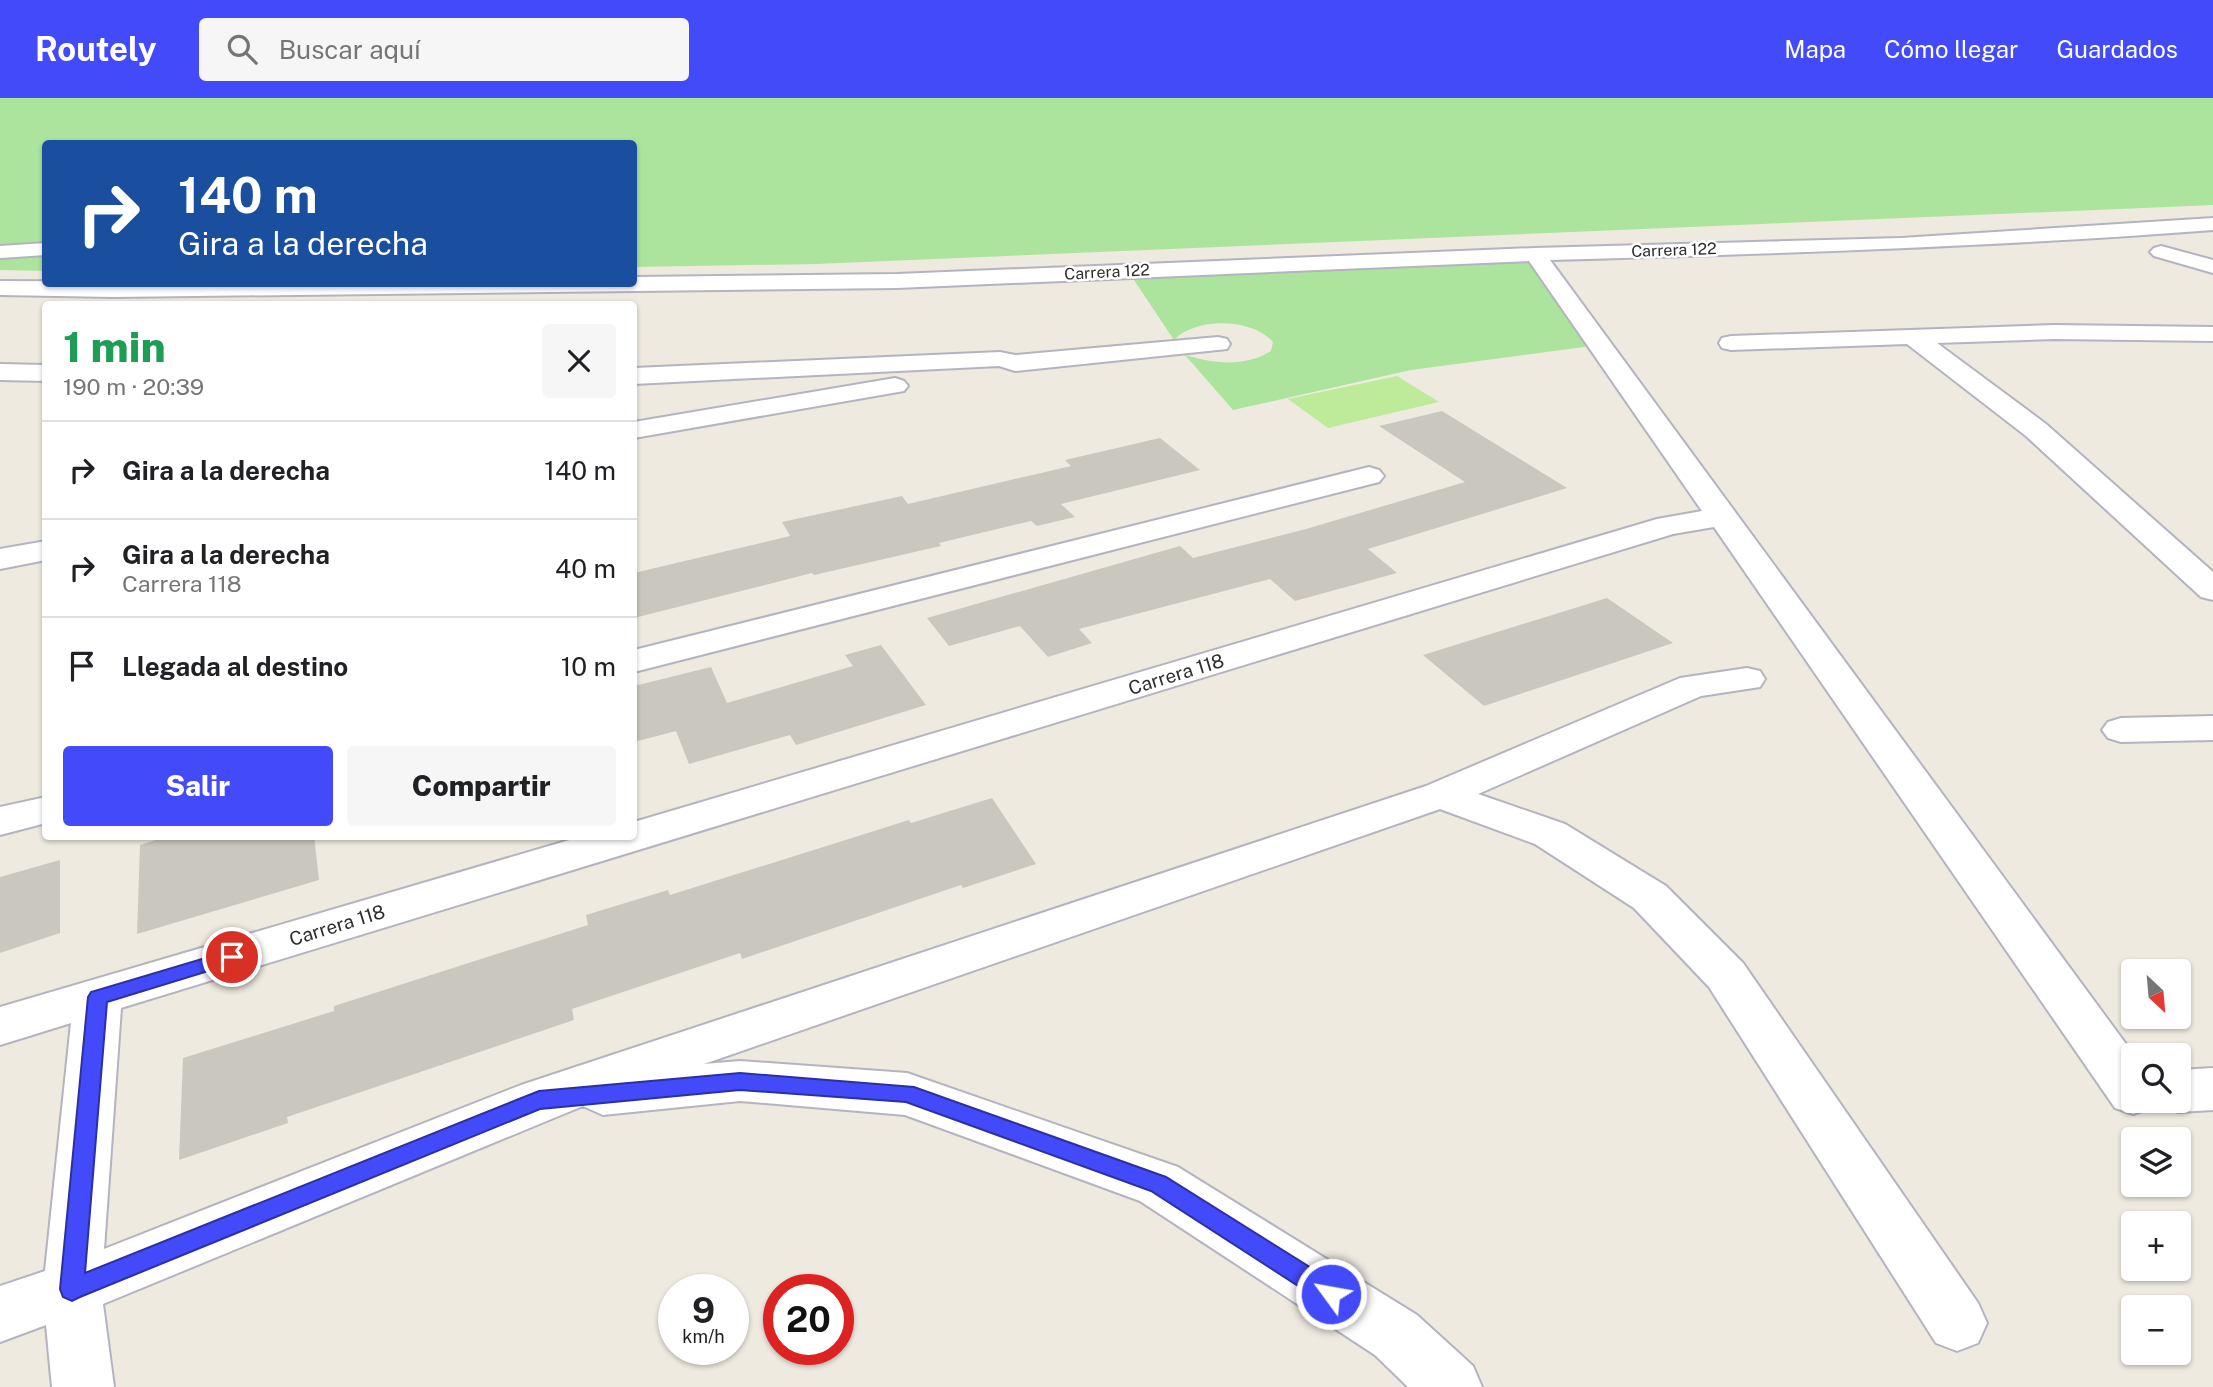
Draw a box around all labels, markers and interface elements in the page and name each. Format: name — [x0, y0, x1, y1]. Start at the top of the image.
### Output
search box — [199, 18, 689, 81]
text: Routely — [35, 30, 157, 68]
icon: search — [223, 30, 261, 68]
text: Buscar aquí — [279, 34, 421, 65]
text: Mapa — [1784, 35, 1846, 63]
text: Cómo llegar — [1884, 35, 2018, 63]
text: Guardados — [2056, 35, 2178, 63]
text: 140 m — [178, 166, 318, 224]
icon: right — [63, 168, 154, 259]
text: Gira a la derecha — [178, 225, 428, 262]
street label: Carrera 122 — [1631, 239, 1717, 261]
street label: Carrera 122 — [1064, 260, 1150, 284]
text: 1 min — [63, 322, 166, 371]
button: close — [542, 324, 616, 398]
text: 190 m · 20:39 — [63, 373, 204, 400]
icon: right — [63, 451, 101, 489]
text: Gira a la derecha — [122, 455, 330, 486]
text: 140 m — [544, 455, 616, 486]
text: Gira a la derecha — [122, 539, 330, 570]
icon: right — [63, 549, 101, 587]
text: 40 m — [555, 553, 616, 584]
text: Carrera 118 — [122, 570, 242, 597]
icon: arrive — [63, 647, 101, 685]
street label: Carrera 118 — [1125, 649, 1227, 699]
text: Llegada al destino — [122, 651, 348, 682]
text: 10 m — [561, 651, 616, 682]
button: Salir — [63, 746, 333, 826]
button: Compartir — [347, 746, 616, 826]
street label: Carrera 118 — [286, 900, 388, 950]
pin — [202, 927, 262, 987]
icon: arrive — [213, 938, 251, 976]
north arrow — [2121, 959, 2191, 1029]
map controls — [2121, 959, 2191, 1365]
button: search — [2121, 1043, 2191, 1113]
button: layers — [2121, 1127, 2191, 1197]
button: + — [2121, 1211, 2191, 1281]
position arrow — [1294, 1257, 1368, 1331]
speed limit sign: 20 — [763, 1274, 854, 1365]
text: 9 — [692, 1290, 715, 1331]
button: − — [2121, 1295, 2191, 1365]
text: km/h — [682, 1326, 725, 1347]

